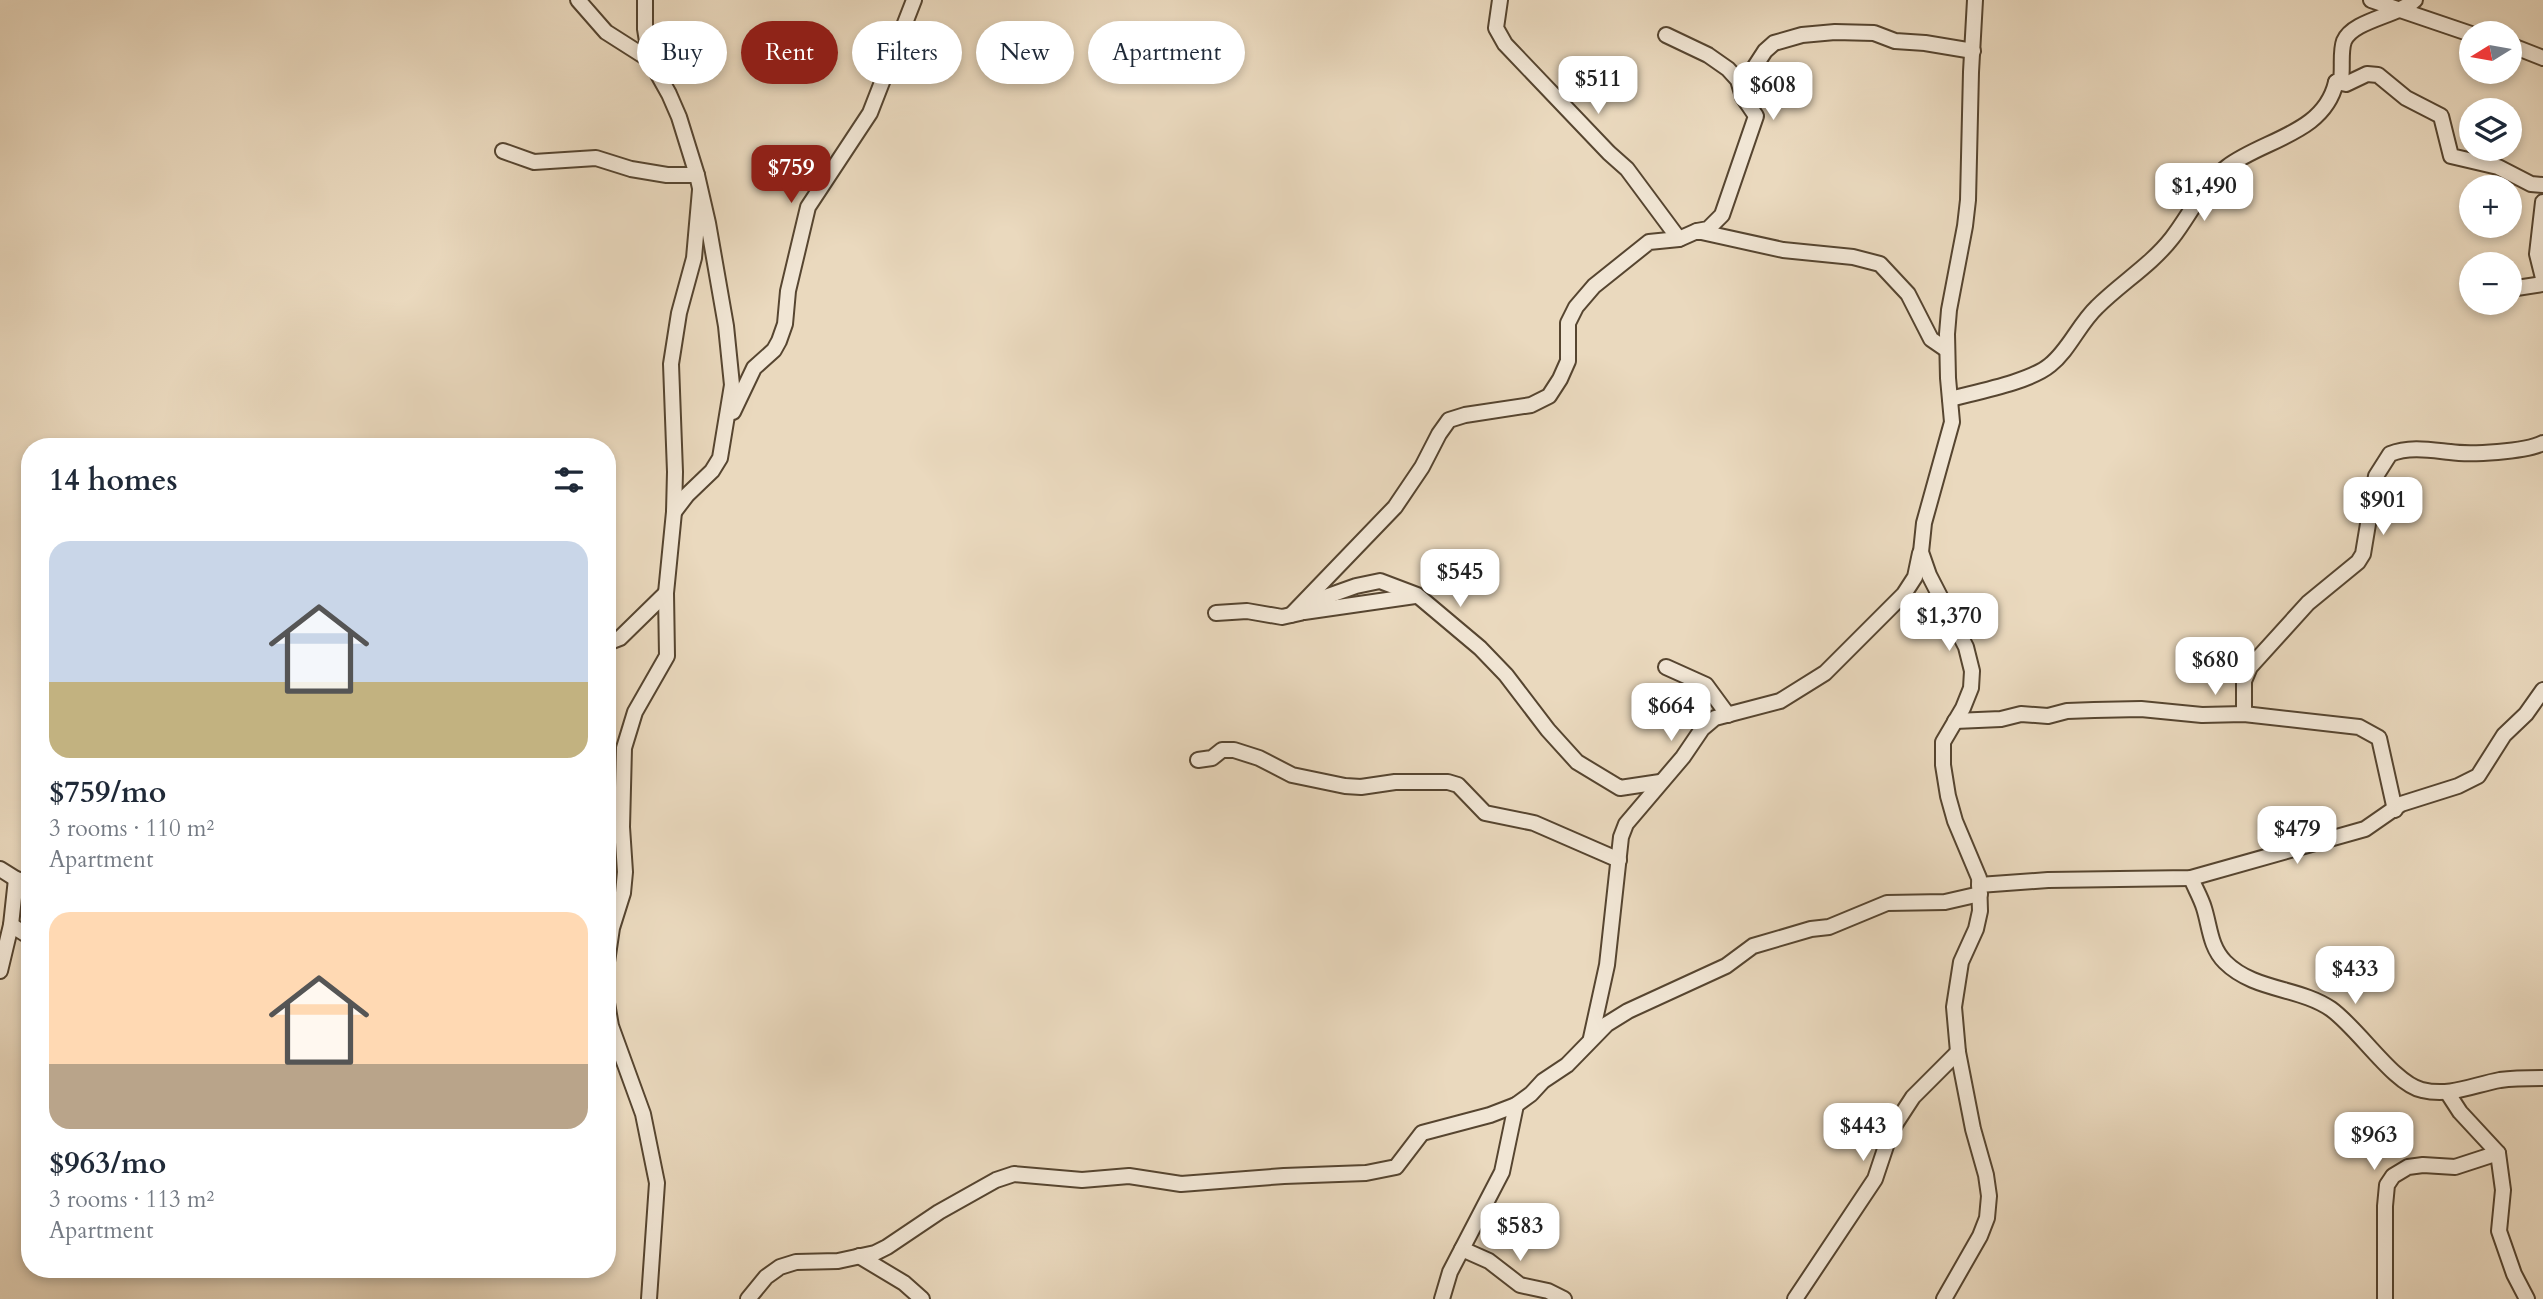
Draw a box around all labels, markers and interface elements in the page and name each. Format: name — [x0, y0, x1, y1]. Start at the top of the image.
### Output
chip: Buy — [637, 21, 727, 84]
chip: Rent — [741, 21, 838, 84]
chip: Filters — [852, 21, 962, 84]
chip: New — [976, 21, 1074, 84]
chip: Apartment — [1088, 21, 1245, 84]
north arrow — [2459, 21, 2522, 84]
map controls — [2459, 21, 2522, 315]
pin: $511 — [1557, 57, 1639, 116]
pin: $608 — [1732, 62, 1814, 122]
text: $511 — [1574, 63, 1622, 94]
text: $608 — [1749, 69, 1797, 100]
button: layers — [2459, 98, 2522, 161]
pin: $759 — [750, 146, 832, 205]
text: $759 — [767, 152, 815, 183]
pin: $1,490 — [2147, 164, 2261, 223]
text: $1,490 — [2171, 170, 2237, 201]
button: + — [2459, 175, 2522, 238]
button: − — [2459, 252, 2522, 315]
text: 14 homes — [49, 460, 178, 501]
icon: filters — [550, 461, 588, 499]
pin: $901 — [2342, 477, 2424, 537]
text: $901 — [2359, 484, 2407, 515]
pin: $545 — [1419, 550, 1501, 609]
text: $545 — [1436, 556, 1484, 587]
icon: home — [256, 586, 382, 712]
pin: $1,370 — [1892, 594, 2006, 653]
text: $1,370 — [1916, 600, 1982, 631]
pin: $680 — [2174, 638, 2256, 697]
text: $680 — [2191, 644, 2239, 675]
pin: $664 — [1630, 684, 1712, 743]
text: $664 — [1647, 690, 1695, 721]
text: $759/mo — [49, 772, 166, 813]
pin: $479 — [2256, 806, 2338, 866]
text: 3 rooms · 110 m² — [49, 813, 214, 844]
text: $479 — [2273, 813, 2321, 844]
text: Apartment — [49, 844, 153, 875]
pin: $433 — [2314, 946, 2396, 1006]
text: $433 — [2331, 953, 2379, 984]
icon: home — [256, 957, 382, 1083]
pin: $443 — [1822, 1104, 1904, 1163]
text: $443 — [1839, 1110, 1887, 1141]
pin: $963 — [2333, 1112, 2415, 1172]
text: $963 — [2350, 1119, 2398, 1150]
text: $963/mo — [49, 1143, 166, 1184]
text: 3 rooms · 113 m² — [49, 1184, 214, 1215]
pin: $583 — [1479, 1204, 1561, 1263]
text: $583 — [1496, 1210, 1544, 1241]
text: Apartment — [49, 1215, 153, 1246]

